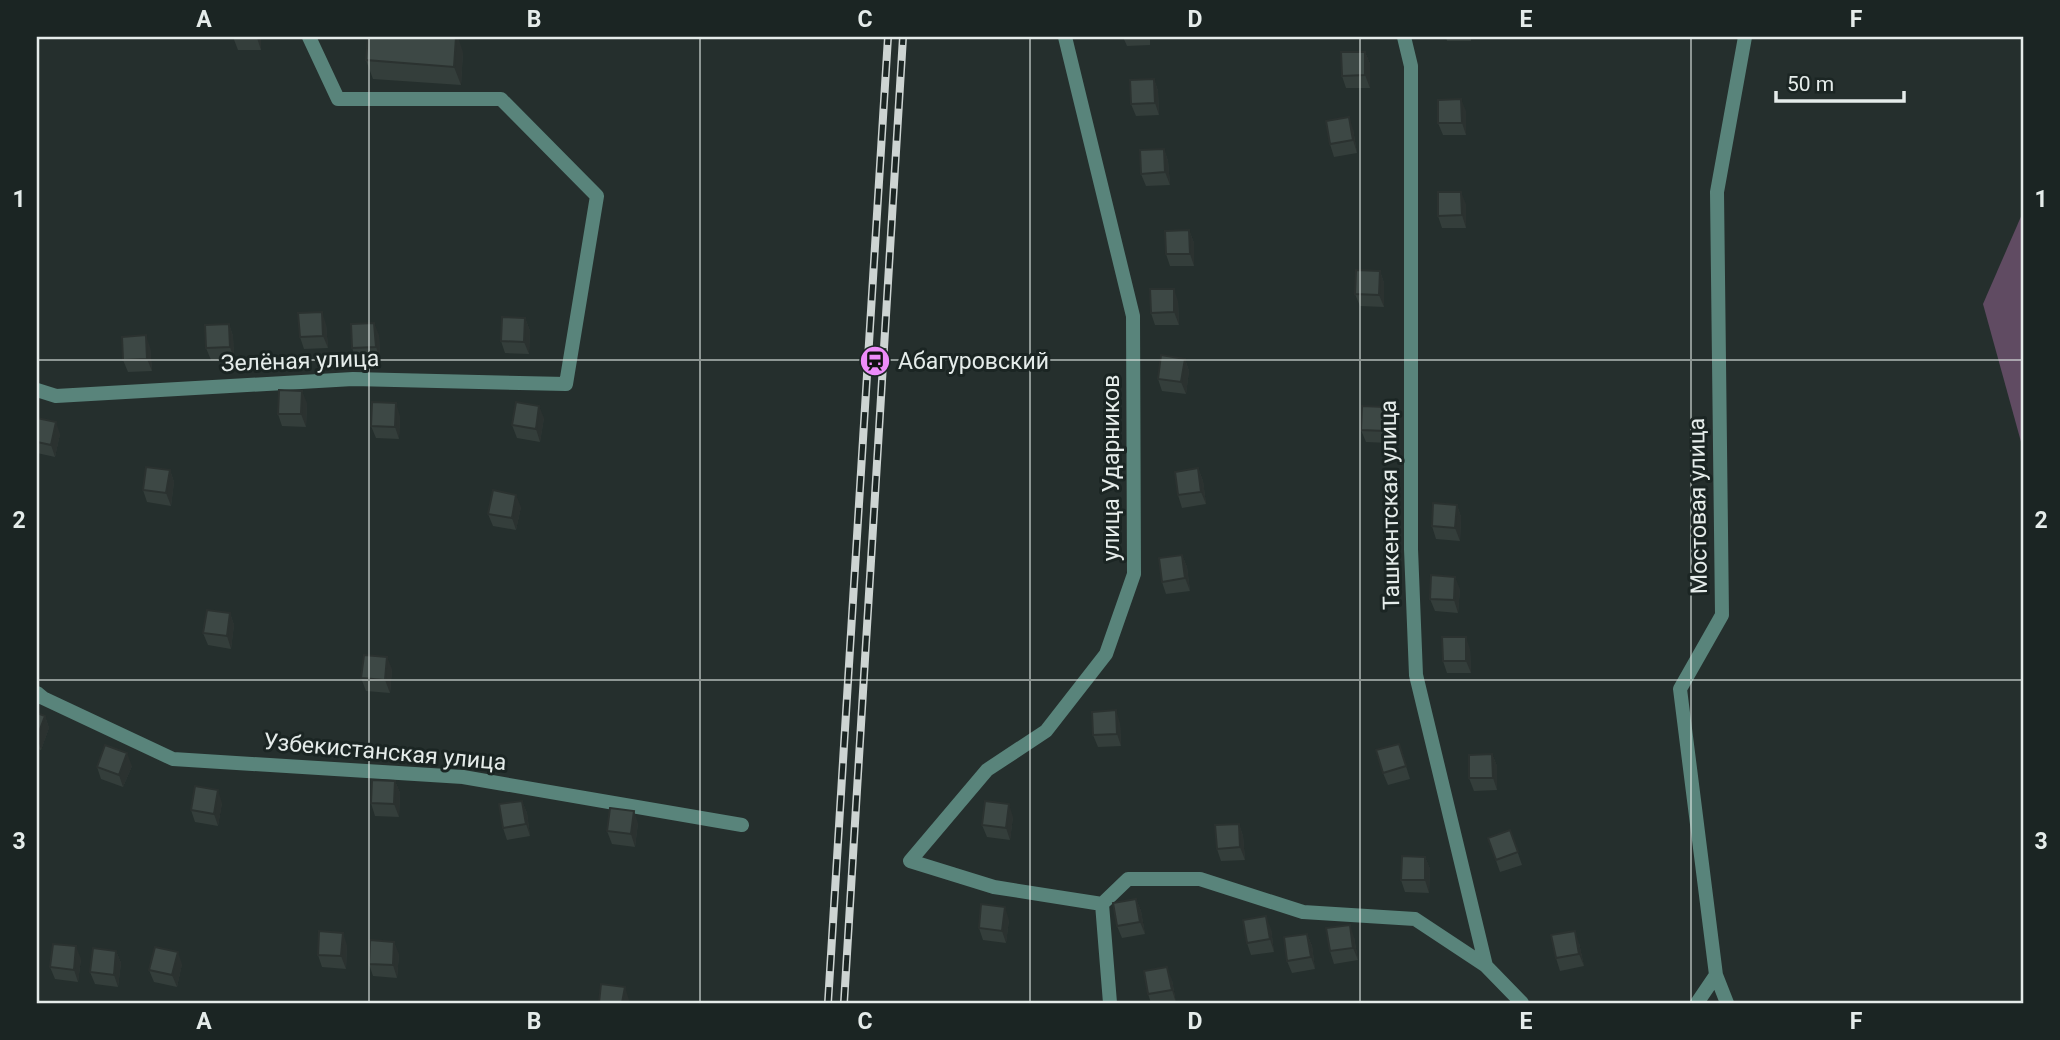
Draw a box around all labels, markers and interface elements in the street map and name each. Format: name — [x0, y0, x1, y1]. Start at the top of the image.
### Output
text: A — [196, 6, 212, 33]
text: B — [527, 6, 541, 33]
text: C — [857, 6, 873, 33]
text: D — [1188, 6, 1202, 33]
text: E — [1520, 6, 1533, 33]
text: F — [1850, 6, 1863, 33]
scale bar — [1776, 60, 1904, 104]
text: 50 m — [1787, 72, 1834, 96]
text: 1 — [12, 186, 26, 213]
text: 1 — [2034, 186, 2048, 213]
station icon: Абагуровский — [858, 344, 892, 378]
street label: Зелёная улица — [220, 345, 380, 377]
place label: Абагуровский — [898, 348, 1049, 375]
street label: улица Ударников — [1098, 375, 1125, 561]
street label: Ташкентская улица — [1375, 400, 1405, 610]
street label: Мостовая улица — [1683, 418, 1713, 594]
text: 2 — [12, 507, 26, 534]
text: 2 — [2034, 507, 2048, 534]
street label: Узбекистанская улица — [263, 728, 507, 776]
text: 3 — [12, 828, 26, 855]
text: 3 — [2034, 828, 2048, 855]
text: A — [196, 1008, 212, 1035]
text: B — [527, 1008, 541, 1035]
text: C — [857, 1008, 873, 1035]
text: D — [1188, 1008, 1202, 1035]
text: E — [1520, 1008, 1533, 1035]
text: F — [1850, 1008, 1863, 1035]

